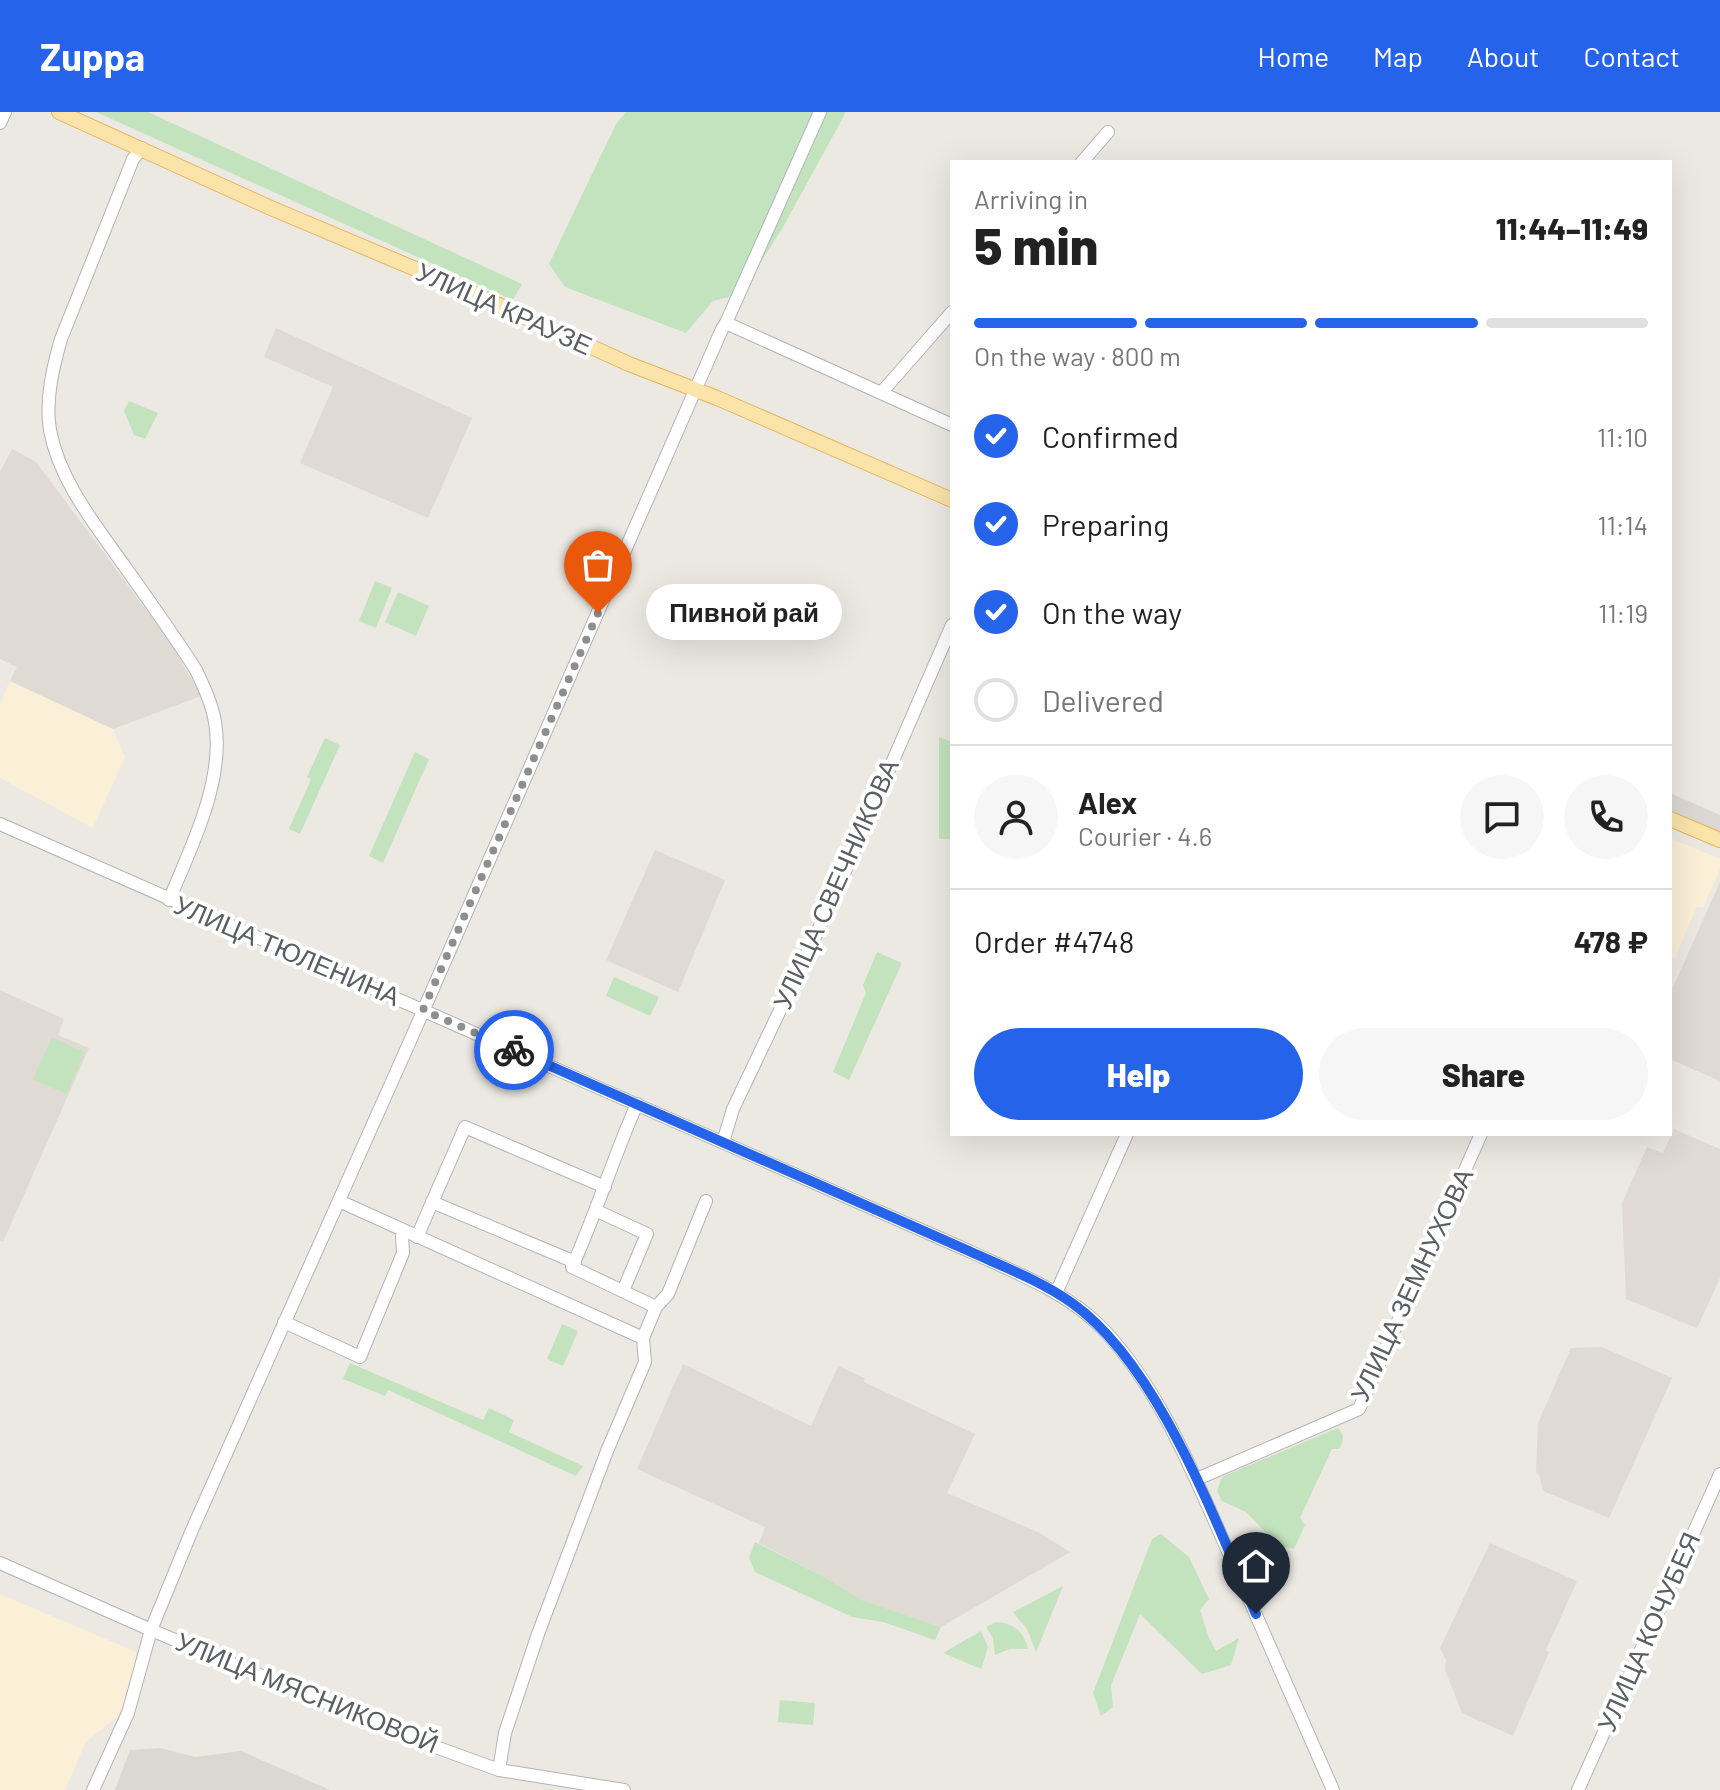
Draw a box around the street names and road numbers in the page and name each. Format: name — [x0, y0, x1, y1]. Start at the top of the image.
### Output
street label: УЛИЦА КРАУЗЕ — [412, 255, 597, 360]
street label: УЛИЦА СВЕЧНИКОВА — [765, 753, 904, 1013]
street label: УЛИЦА ТЮЛЕНИНА — [170, 888, 406, 1011]
street label: УЛИЦА ЗЕМНУХОВА — [1343, 1162, 1479, 1406]
street label: УЛИЦА КОЧУБЕЯ — [1590, 1527, 1705, 1736]
street label: УЛИЦА МЯСНИКОВОЙ — [172, 1625, 443, 1758]

